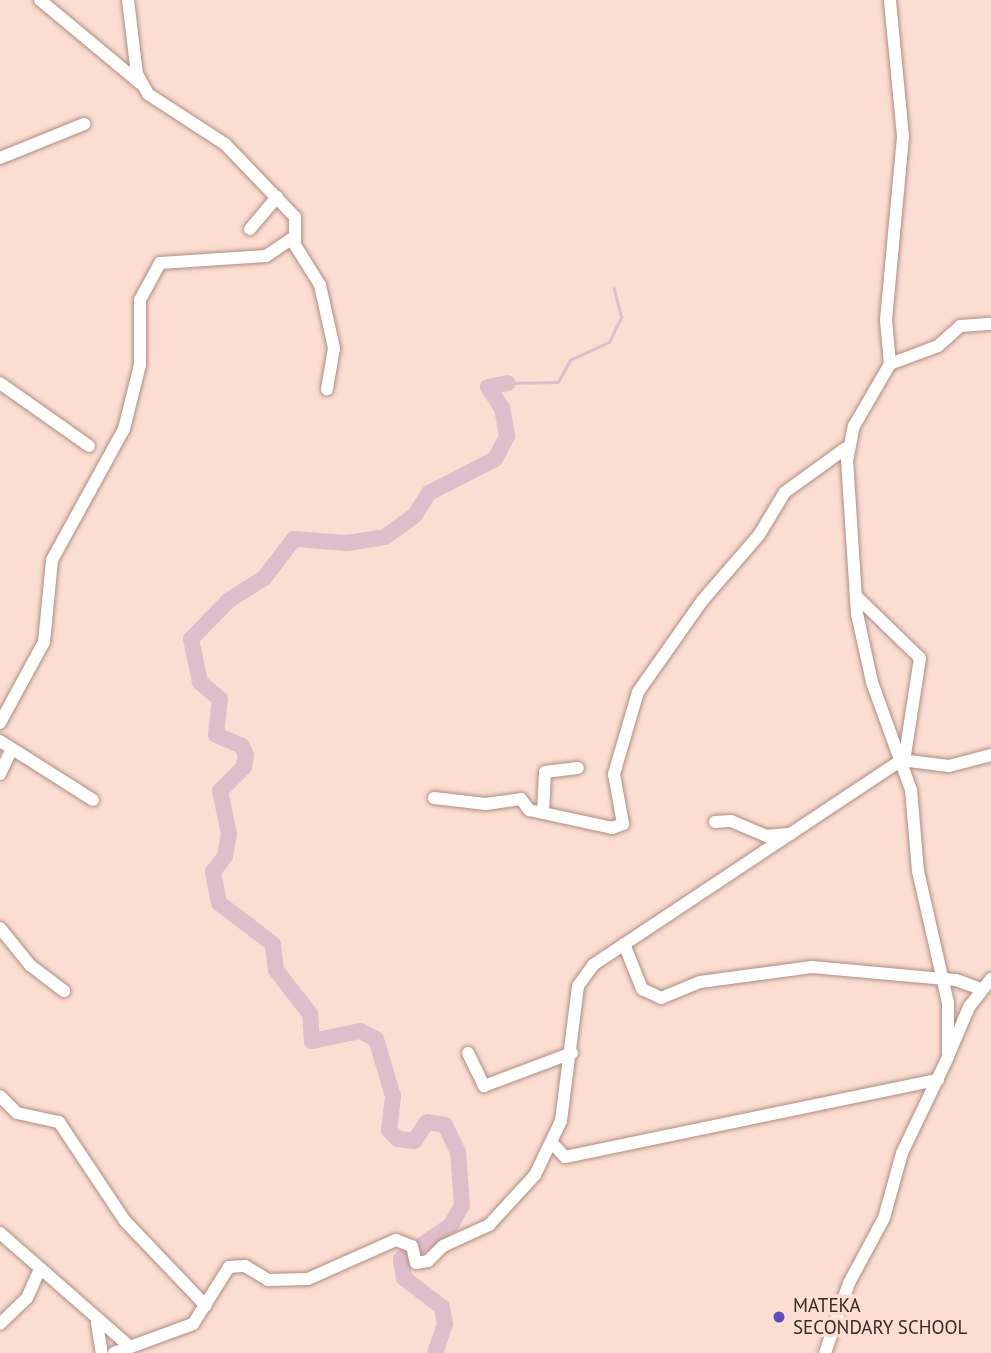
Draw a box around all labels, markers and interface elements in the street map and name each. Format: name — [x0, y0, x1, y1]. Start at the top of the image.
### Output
place label: MATEKA SECONDARY SCHOOL — [793, 1295, 968, 1339]
marker: MATEKA SECONDARY SCHOOL — [771, 1309, 787, 1325]

